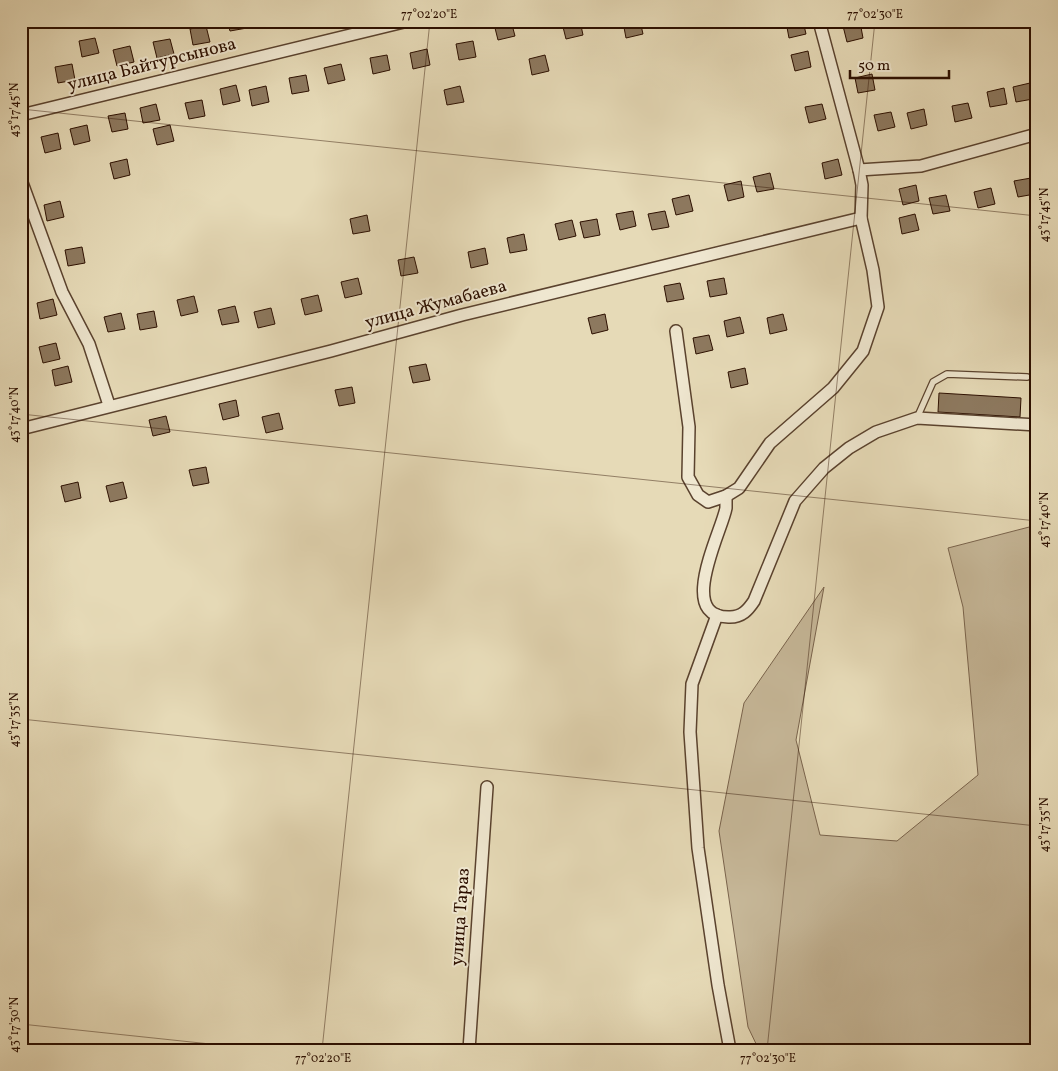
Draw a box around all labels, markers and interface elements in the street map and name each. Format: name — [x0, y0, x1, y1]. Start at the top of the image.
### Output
text: 77°02'20"E — [401, 7, 457, 23]
text: 77°02'30"E — [847, 7, 903, 23]
street label: улица Байтурсынова — [65, 32, 239, 98]
scale bar — [850, 48, 949, 80]
text: 50 m — [858, 56, 890, 77]
text: 43°17'45"N — [7, 83, 23, 137]
text: 43°17'45"N — [1037, 188, 1053, 242]
street label: улица Жумабаева — [362, 274, 510, 336]
text: 43°17'40"N — [7, 387, 23, 443]
text: 43°17'40"N — [1037, 492, 1053, 548]
text: 43°17'35"N — [7, 692, 23, 748]
text: 43°17'35"N — [1037, 797, 1053, 853]
street label: улица Тараз — [445, 867, 477, 967]
text: 43°17'30"N — [7, 997, 23, 1053]
text: 77°02'20"E — [295, 1051, 351, 1067]
text: 77°02'30"E — [740, 1051, 796, 1067]

